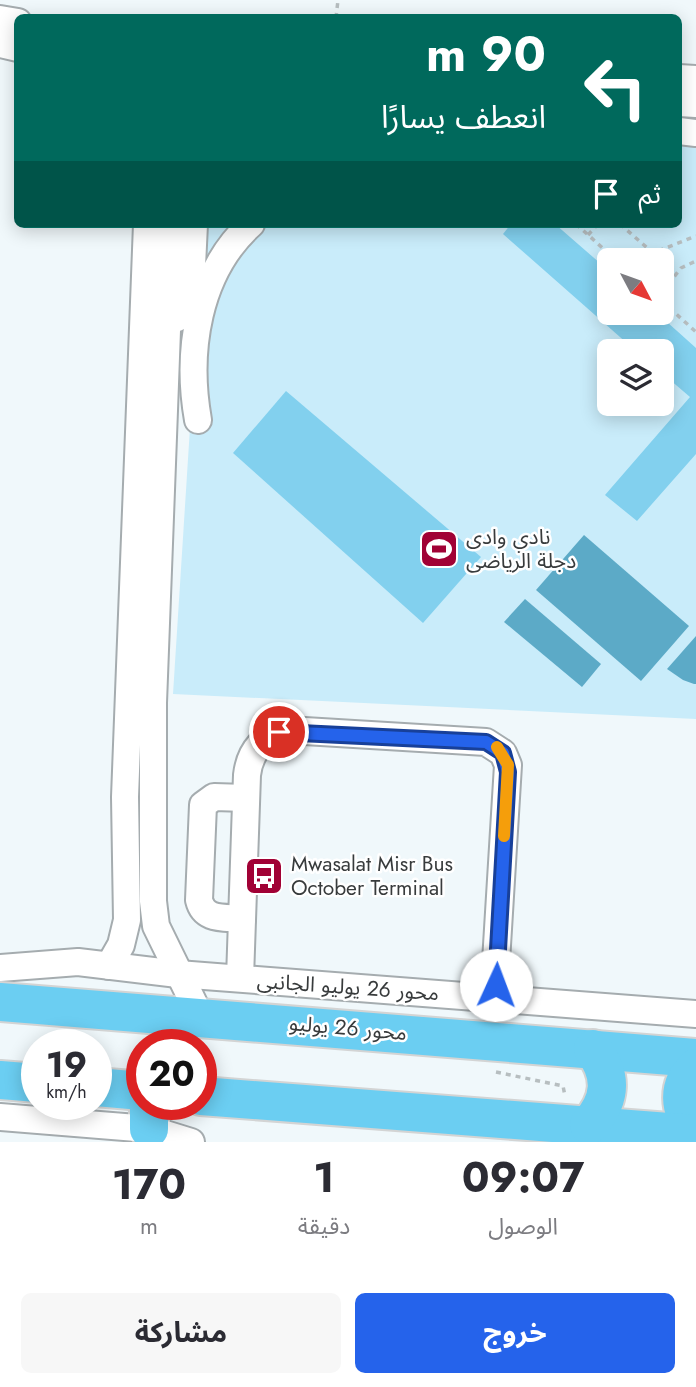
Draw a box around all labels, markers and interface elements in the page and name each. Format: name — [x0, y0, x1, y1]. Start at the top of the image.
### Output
text: 90 m — [426, 19, 546, 89]
icon: left — [570, 42, 661, 133]
text: انعطف يسارًا — [381, 94, 546, 140]
icon: arrive — [587, 175, 625, 213]
text: ثم — [639, 175, 661, 213]
north arrow — [597, 248, 674, 326]
map controls — [597, 248, 674, 416]
button: layers — [597, 339, 674, 416]
place label: نادي وادى دجلة الرياضى — [466, 522, 576, 576]
sports icon: نادي وادى دجلة الرياضى — [418, 528, 460, 570]
pin — [249, 702, 309, 762]
icon: arrive — [260, 713, 298, 751]
place label: Mwasalat Misr Bus October Terminal — [291, 849, 453, 903]
bus stop icon: Mwasalat Misr Bus October Terminal — [243, 855, 285, 897]
position arrow — [459, 948, 533, 1022]
street label: محور 26 يوليو الجانبى — [256, 966, 440, 1008]
street label: محور 26 يوليو — [288, 1008, 408, 1048]
speed limit sign: 20 — [126, 1029, 217, 1120]
text: 19 — [46, 1040, 87, 1090]
text: km/h — [46, 1079, 87, 1105]
text: 1 — [313, 1147, 335, 1208]
text: 09:07 — [462, 1147, 584, 1208]
text: 170 — [112, 1154, 186, 1215]
text: m — [140, 1209, 158, 1243]
text: دقيقة — [298, 1209, 350, 1243]
text: الوصول — [488, 1209, 558, 1243]
button: مشاركة — [21, 1293, 341, 1373]
button: خروج — [355, 1293, 675, 1373]

